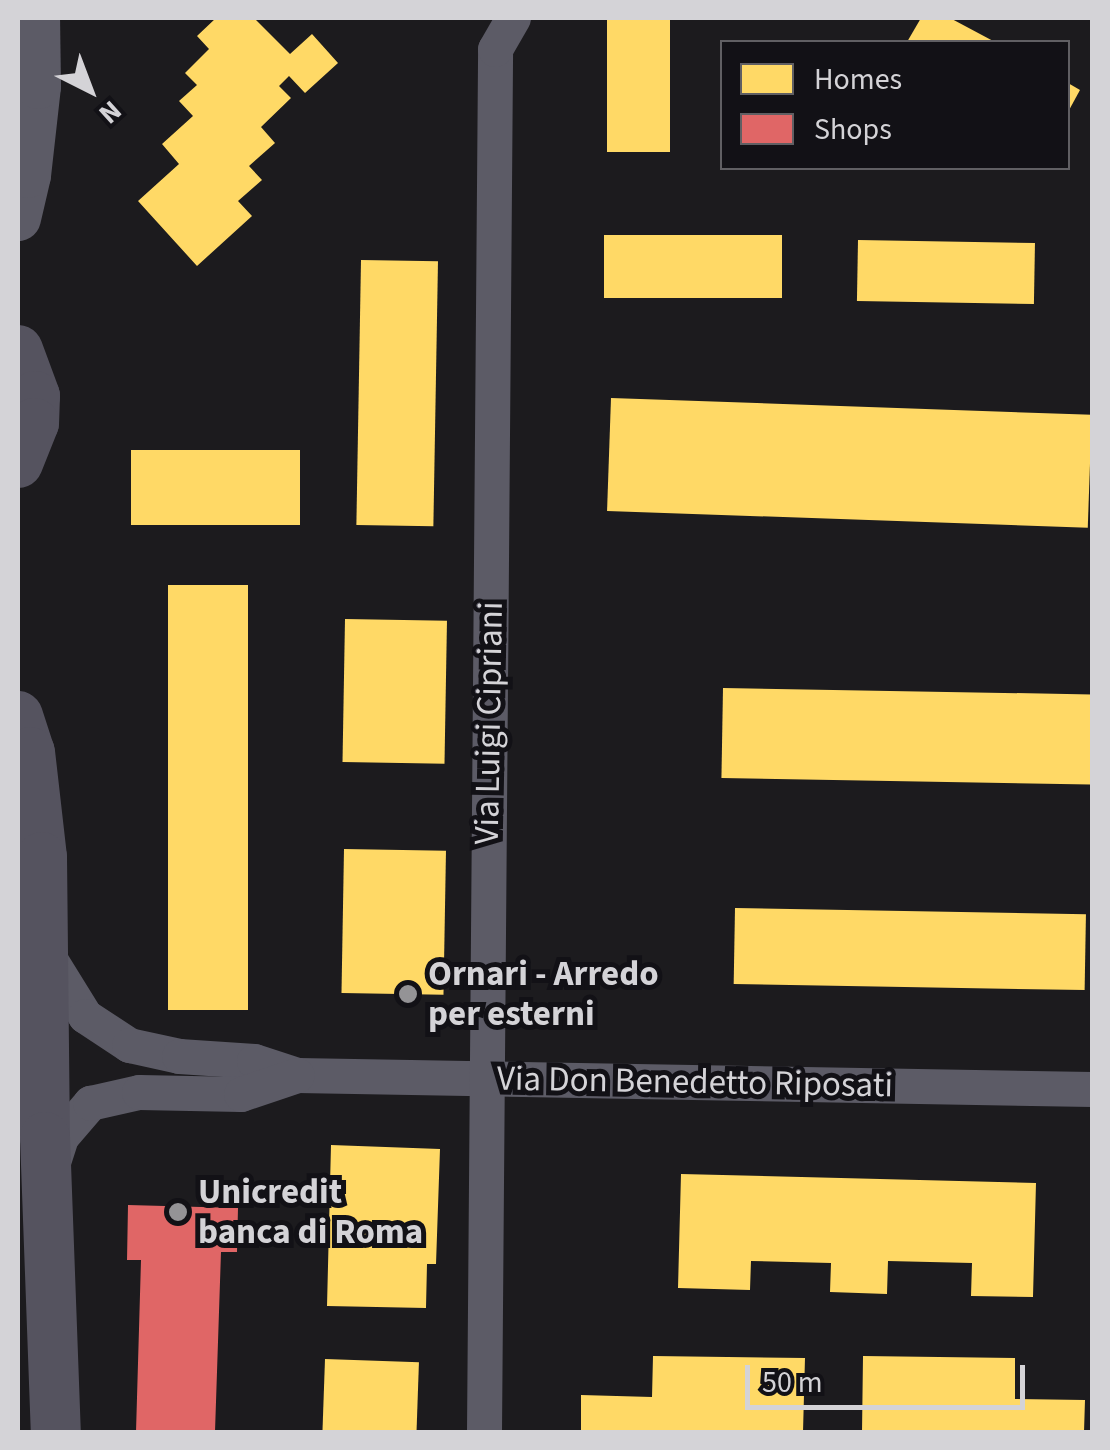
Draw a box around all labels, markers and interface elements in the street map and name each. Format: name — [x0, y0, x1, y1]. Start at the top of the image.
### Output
north arrow — [40, 40, 140, 140]
legend — [720, 40, 1070, 170]
text: Homes — [814, 58, 902, 101]
text: N — [90, 91, 130, 133]
text: Shops — [814, 108, 892, 151]
street label: Via Luigi Cipriani — [466, 601, 512, 845]
place label: Ornari - Arredo per esterni — [428, 953, 659, 1035]
marker: Ornari - Arredo per esterni — [397, 983, 419, 1005]
street label: Via Don Benedetto Riposati — [496, 1058, 894, 1106]
place label: Unicredit banca di Roma — [198, 1171, 423, 1253]
marker: Unicredit banca di Roma — [167, 1201, 189, 1223]
scale bar — [750, 1345, 1030, 1407]
text: 50 m — [762, 1361, 823, 1404]

